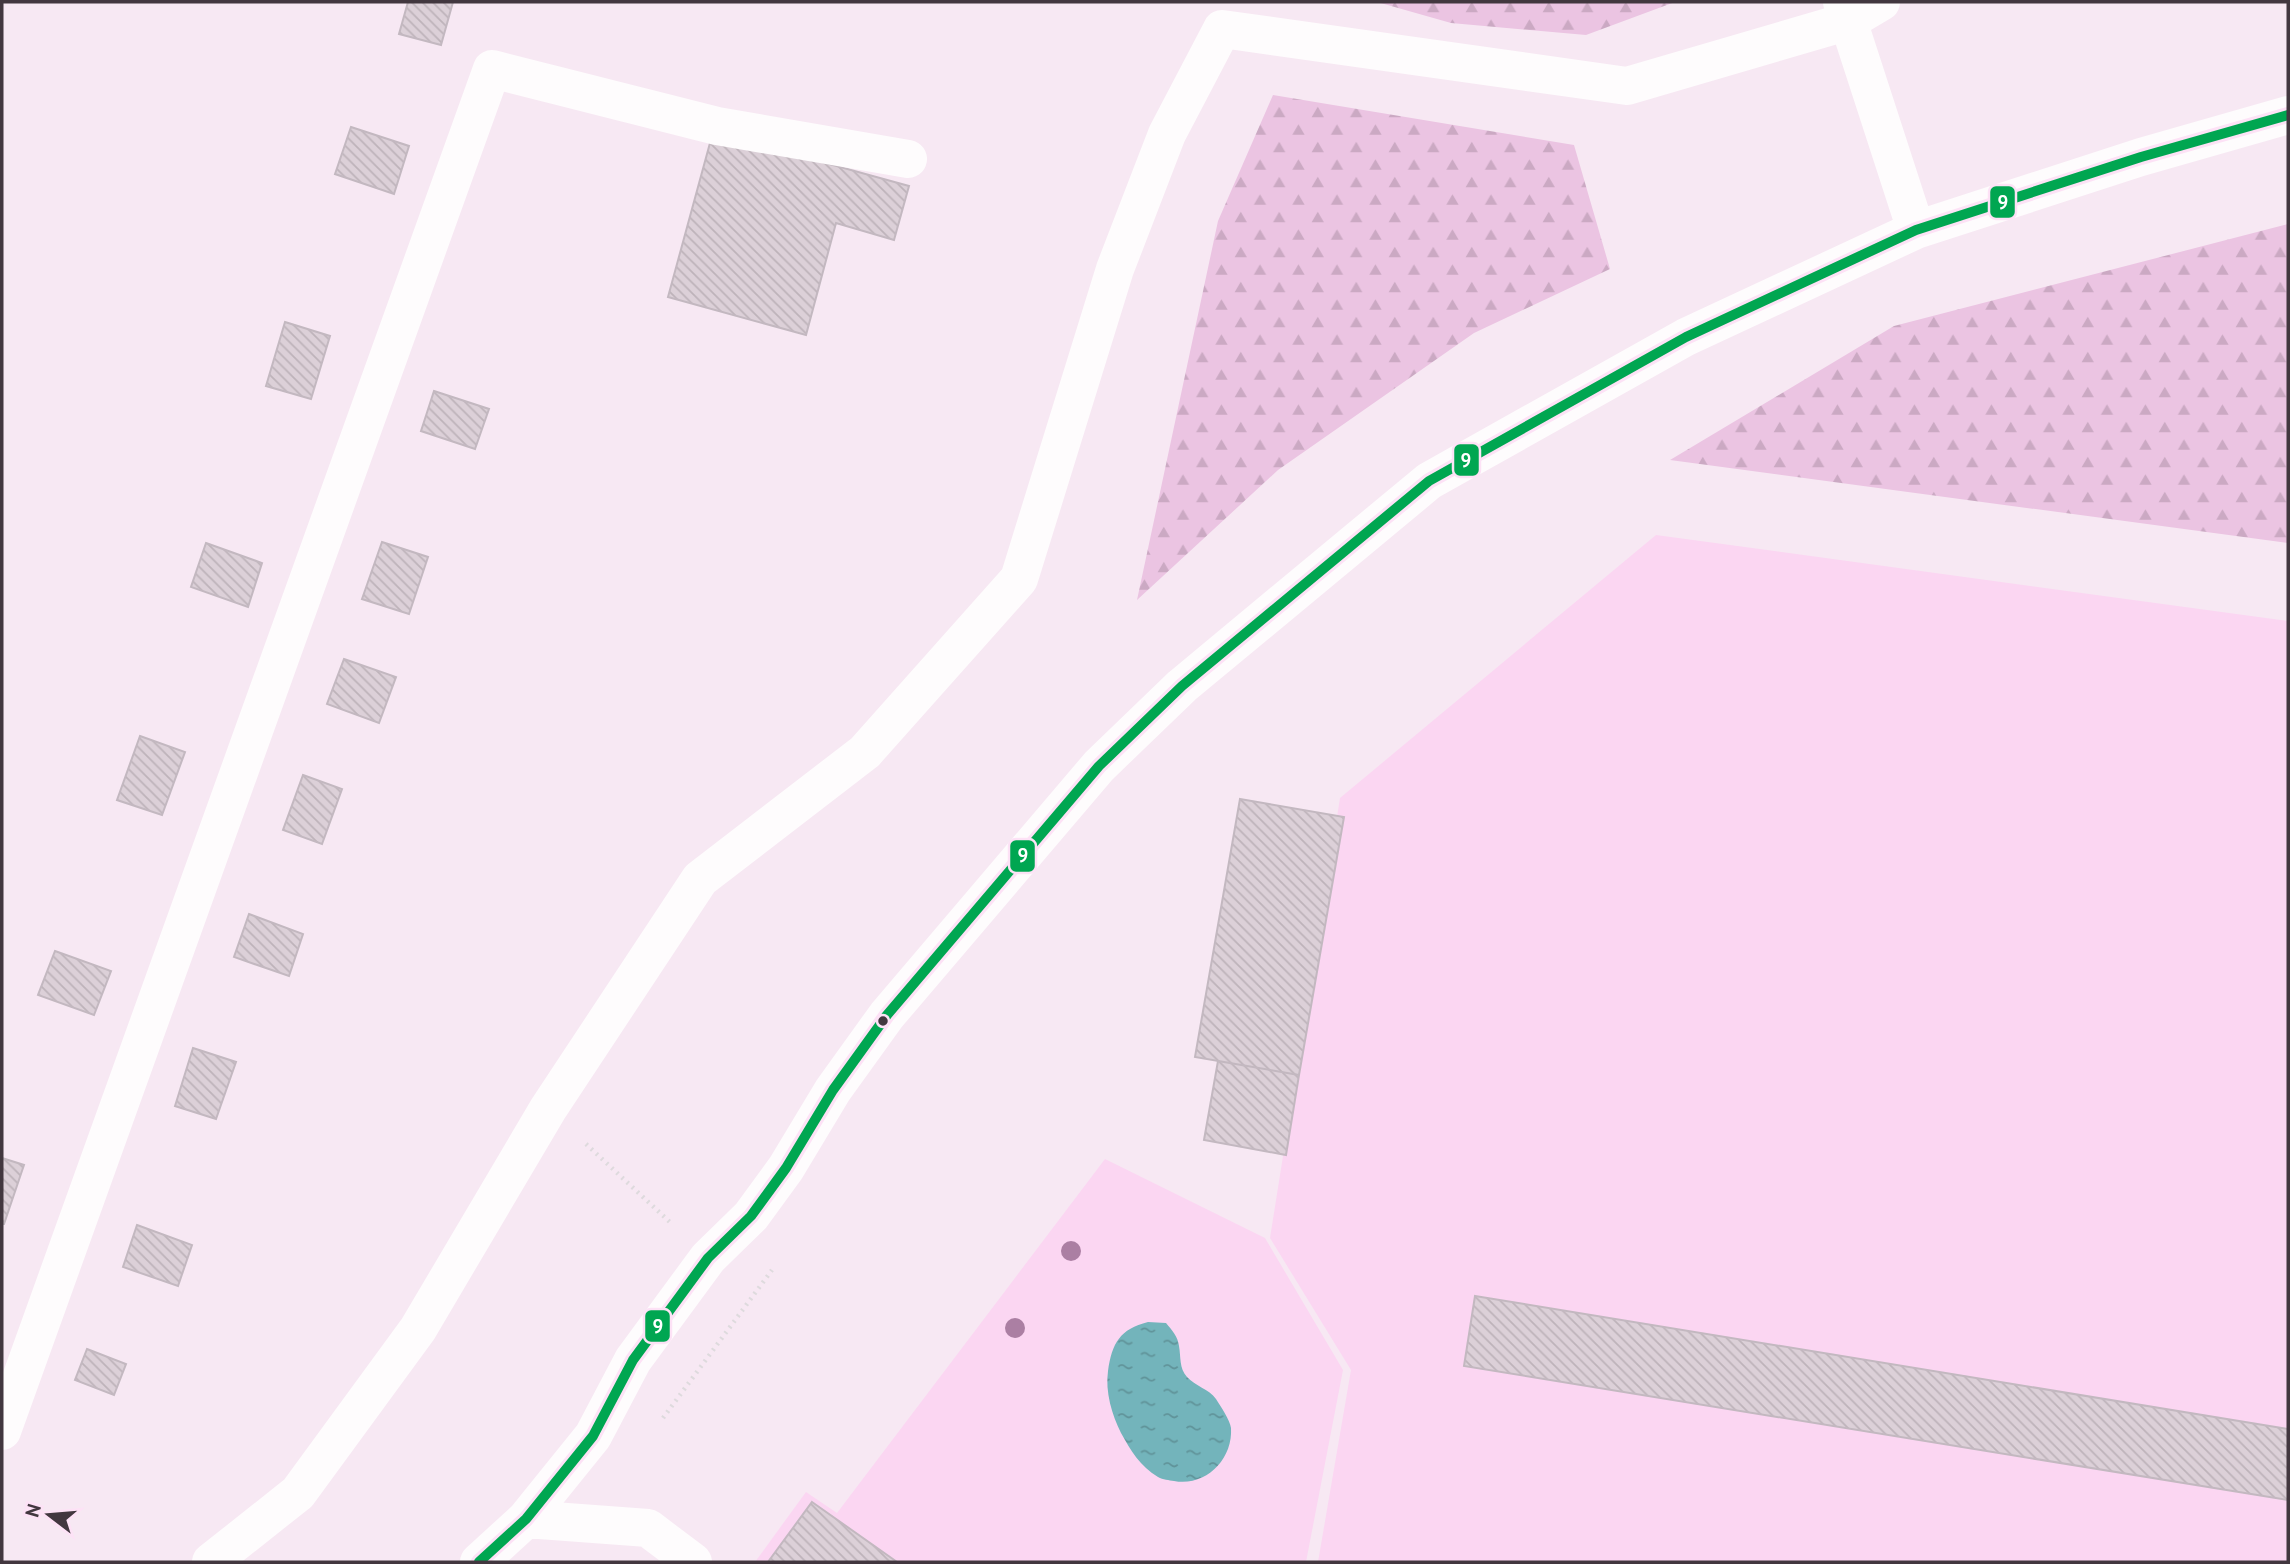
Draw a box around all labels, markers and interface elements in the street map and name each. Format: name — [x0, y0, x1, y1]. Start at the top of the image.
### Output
line badge: 9 — [1989, 185, 2016, 219]
text: 9 — [1998, 190, 2008, 214]
line badge: 9 — [1453, 443, 1480, 477]
text: 9 — [1461, 448, 1471, 472]
line badge: 9 — [1009, 839, 1036, 873]
text: 9 — [1018, 843, 1028, 867]
unlabelled marker — [876, 1014, 890, 1028]
line badge: 9 — [644, 1309, 671, 1343]
text: 9 — [653, 1314, 663, 1338]
north arrow — [14, 1480, 84, 1550]
text: N — [19, 1501, 46, 1520]

